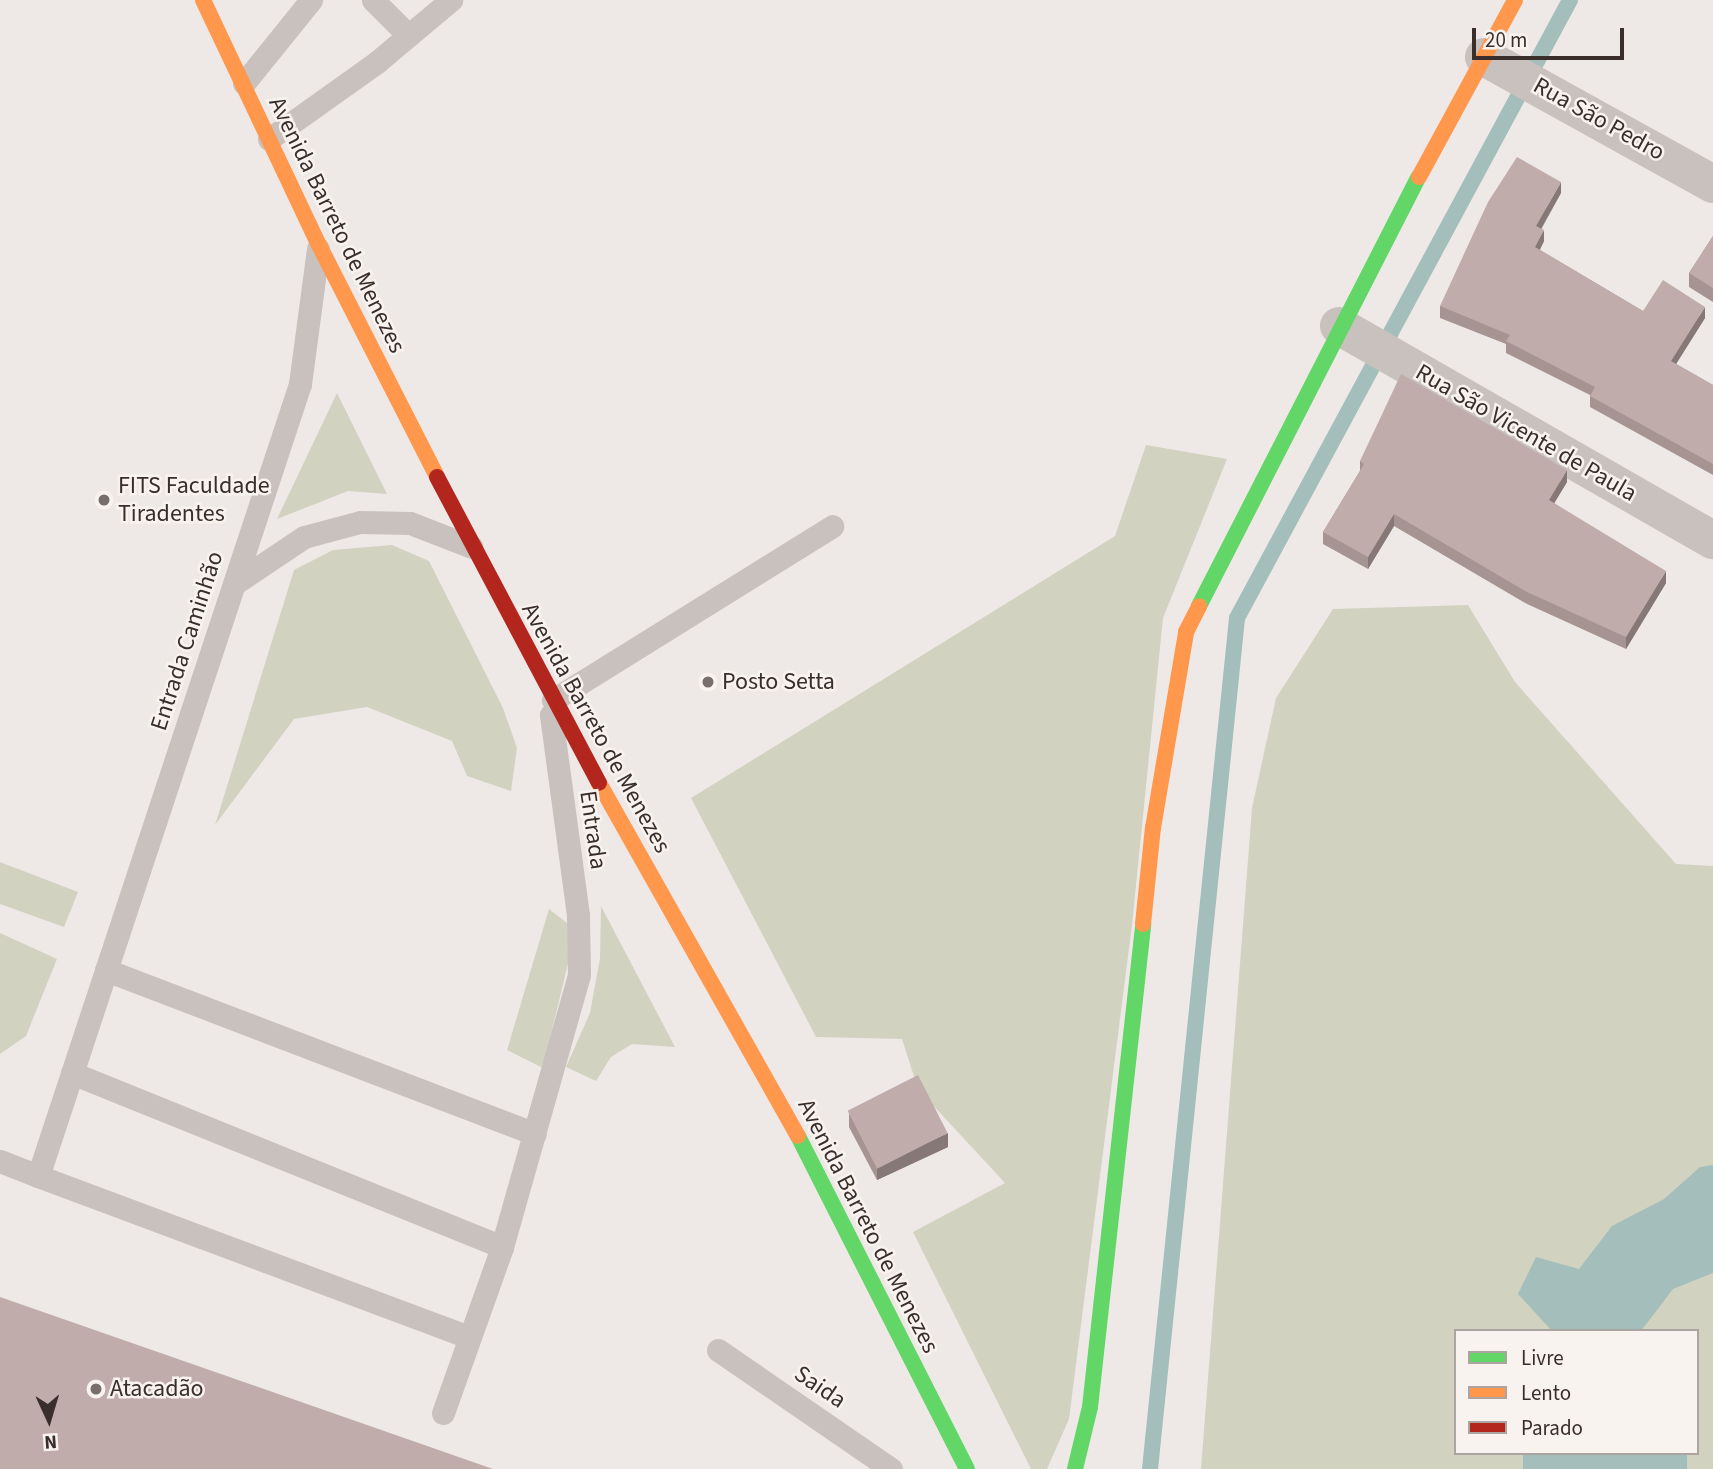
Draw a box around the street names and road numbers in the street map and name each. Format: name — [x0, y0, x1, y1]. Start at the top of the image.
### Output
street label: Rua São Pedro — [1528, 71, 1670, 167]
street label: Avenida Barreto de Menezes — [262, 92, 412, 358]
street label: Rua São Vicente de Paula — [1410, 358, 1642, 508]
street label: Entrada Caminhão — [144, 548, 230, 734]
street label: Avenida Barreto de Menezes — [515, 598, 677, 858]
street label: Entrada — [573, 789, 613, 871]
street label: Avenida Barreto de Menezes — [791, 1094, 945, 1358]
street label: Saida — [789, 1359, 851, 1415]

